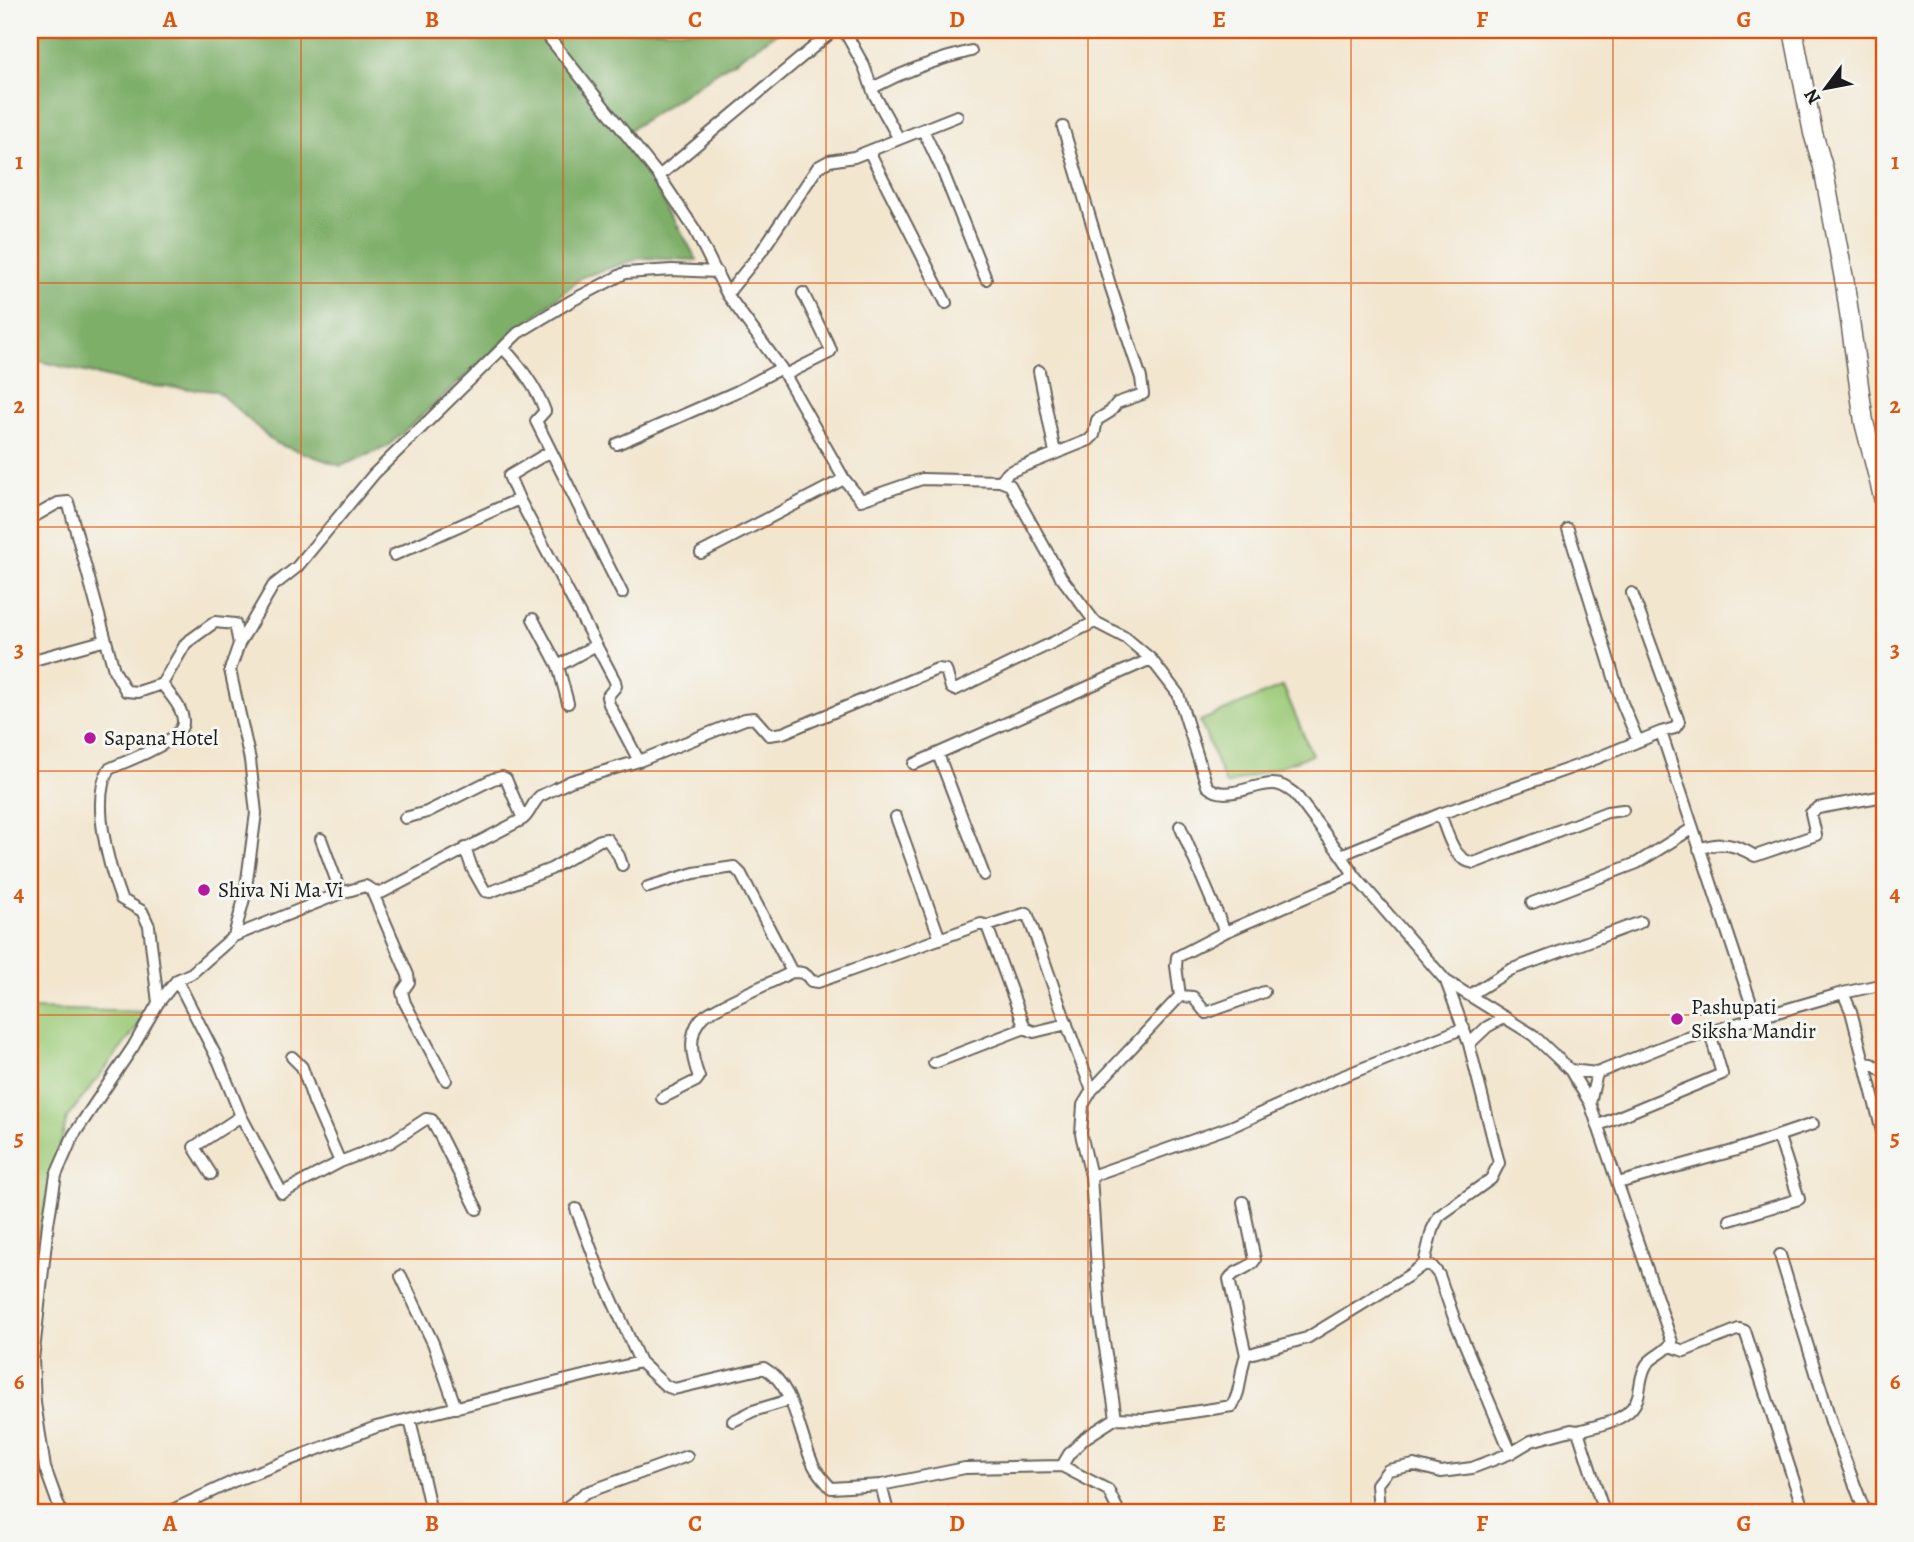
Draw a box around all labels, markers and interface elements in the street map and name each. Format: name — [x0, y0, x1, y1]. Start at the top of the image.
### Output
text: A — [162, 4, 178, 35]
text: B — [425, 4, 439, 35]
text: C — [688, 4, 702, 35]
text: D — [949, 4, 965, 35]
text: E — [1212, 4, 1226, 35]
text: F — [1476, 4, 1489, 35]
text: G — [1736, 4, 1752, 35]
north arrow — [1792, 52, 1862, 122]
text: N — [1798, 84, 1827, 109]
text: 1 — [15, 146, 23, 177]
text: 1 — [1891, 146, 1899, 177]
text: 2 — [13, 390, 25, 421]
text: 2 — [1889, 390, 1901, 421]
text: 3 — [14, 634, 24, 665]
text: 3 — [1890, 634, 1900, 665]
place label: Sapana Hotel — [104, 724, 218, 752]
marker: Sapana Hotel — [82, 730, 98, 746]
place label: Shiva Ni Ma Vi — [218, 876, 343, 904]
text: 4 — [14, 878, 25, 909]
text: 4 — [1890, 878, 1901, 909]
marker: Shiva Ni Ma Vi — [196, 882, 212, 898]
place label: Pashupati Siksha Mandir — [1691, 993, 1816, 1045]
marker: Pashupati Siksha Mandir — [1669, 1011, 1685, 1027]
text: 5 — [14, 1122, 24, 1153]
text: 5 — [1890, 1122, 1900, 1153]
text: 6 — [14, 1366, 25, 1397]
text: 6 — [1890, 1366, 1901, 1397]
text: A — [162, 1508, 178, 1539]
text: B — [425, 1508, 439, 1539]
text: C — [688, 1508, 702, 1539]
text: D — [949, 1508, 965, 1539]
text: E — [1212, 1508, 1226, 1539]
text: F — [1476, 1508, 1489, 1539]
text: G — [1736, 1508, 1752, 1539]

